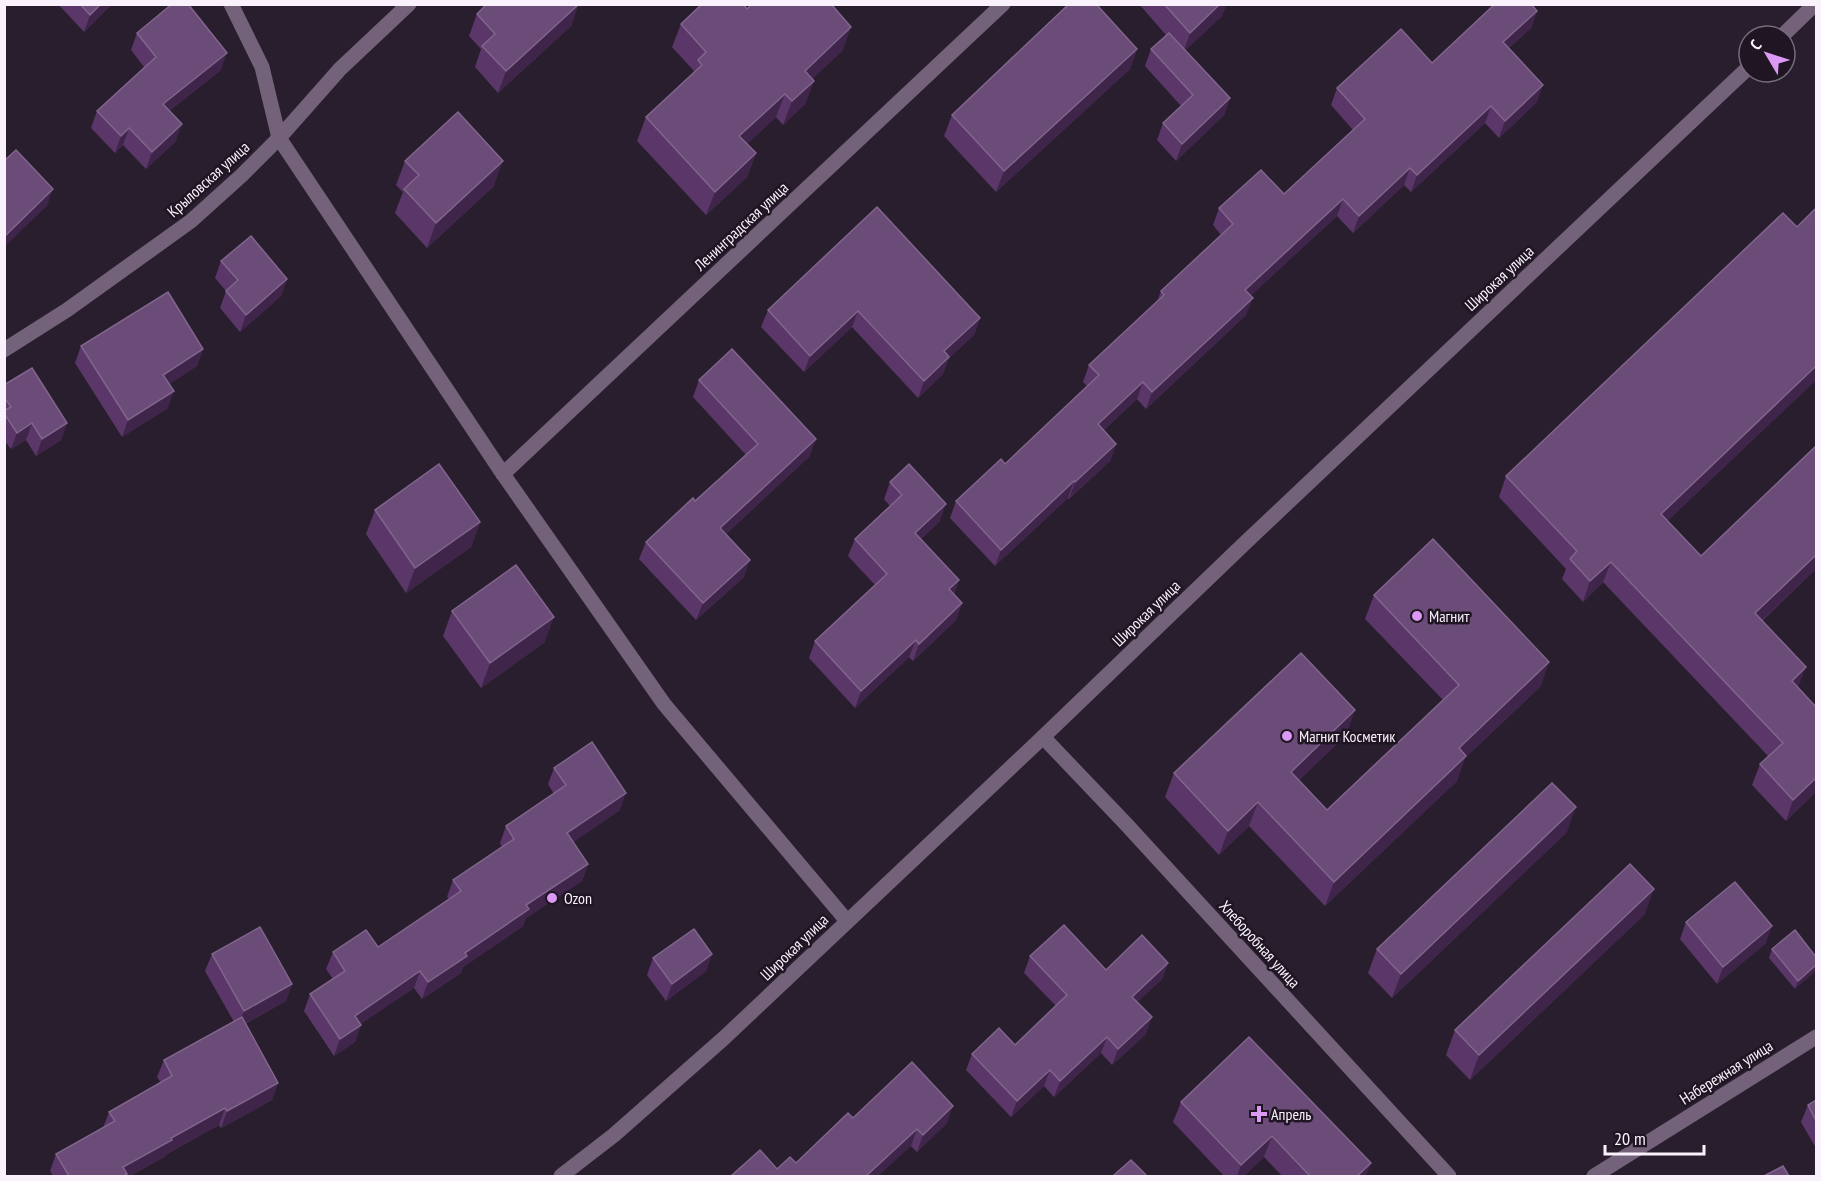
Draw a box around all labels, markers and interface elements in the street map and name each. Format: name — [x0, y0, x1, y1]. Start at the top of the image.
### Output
north arrow — [1737, 24, 1797, 84]
text: С — [1745, 35, 1766, 54]
street label: Крыловская улица — [163, 137, 253, 221]
street label: Ленинградская улица — [689, 177, 792, 275]
street label: Широкая улица — [1460, 241, 1538, 315]
street label: Широкая улица — [1108, 576, 1184, 650]
place label: Магнит — [1429, 606, 1470, 626]
marker: Магнит — [1410, 609, 1424, 623]
place label: Магнит Косметик — [1299, 726, 1396, 746]
marker: Магнит Косметик — [1280, 729, 1294, 743]
place label: Ozon — [564, 888, 592, 908]
marker: Ozon — [545, 891, 559, 905]
street label: Хлеборобная улица — [1215, 896, 1305, 992]
street label: Широкая улица — [756, 910, 832, 984]
street label: Набережная улица — [1676, 1035, 1776, 1109]
place label: Апрель — [1271, 1104, 1311, 1124]
marker: Апрель — [1252, 1107, 1266, 1121]
scale bar — [1605, 1118, 1704, 1156]
text: 20 m — [1614, 1127, 1646, 1150]

